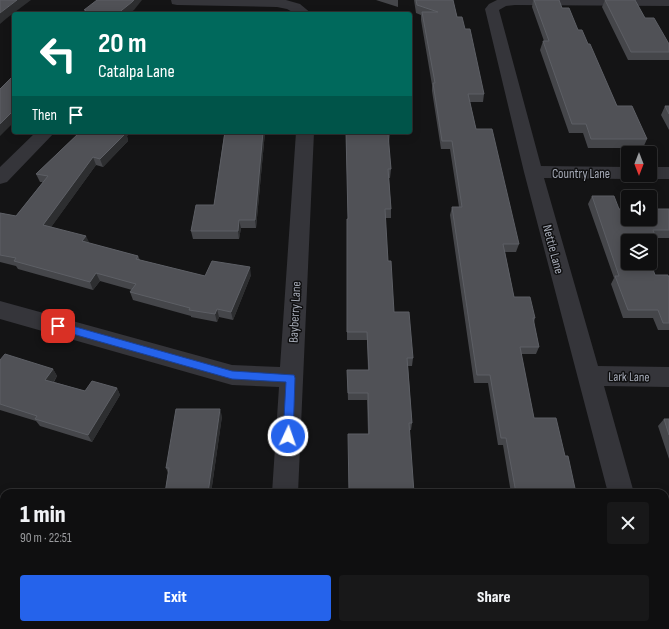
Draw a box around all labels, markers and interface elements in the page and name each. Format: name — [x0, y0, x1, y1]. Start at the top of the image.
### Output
text: 20 m — [98, 27, 147, 60]
icon: left — [32, 28, 84, 80]
text: Catalpa Lane — [98, 61, 175, 82]
icon: arrive — [65, 104, 87, 126]
text: Then — [32, 106, 57, 125]
north arrow — [621, 146, 657, 182]
map controls — [621, 146, 657, 270]
street label: Country Lane — [552, 166, 610, 182]
button: sound — [621, 190, 657, 226]
street label: Nettle Lane — [539, 223, 567, 276]
button: layers — [621, 234, 657, 270]
street label: Bayberry Lane — [285, 281, 305, 343]
pin — [41, 309, 75, 343]
icon: arrive — [47, 315, 69, 337]
street label: Lark Lane — [608, 369, 650, 385]
position arrow — [267, 415, 309, 457]
text: 1 min — [20, 500, 66, 529]
button: close — [607, 502, 649, 544]
text: 90 m · 22:51 — [20, 530, 72, 546]
button: Exit — [20, 575, 331, 621]
button: Share — [339, 575, 649, 621]

